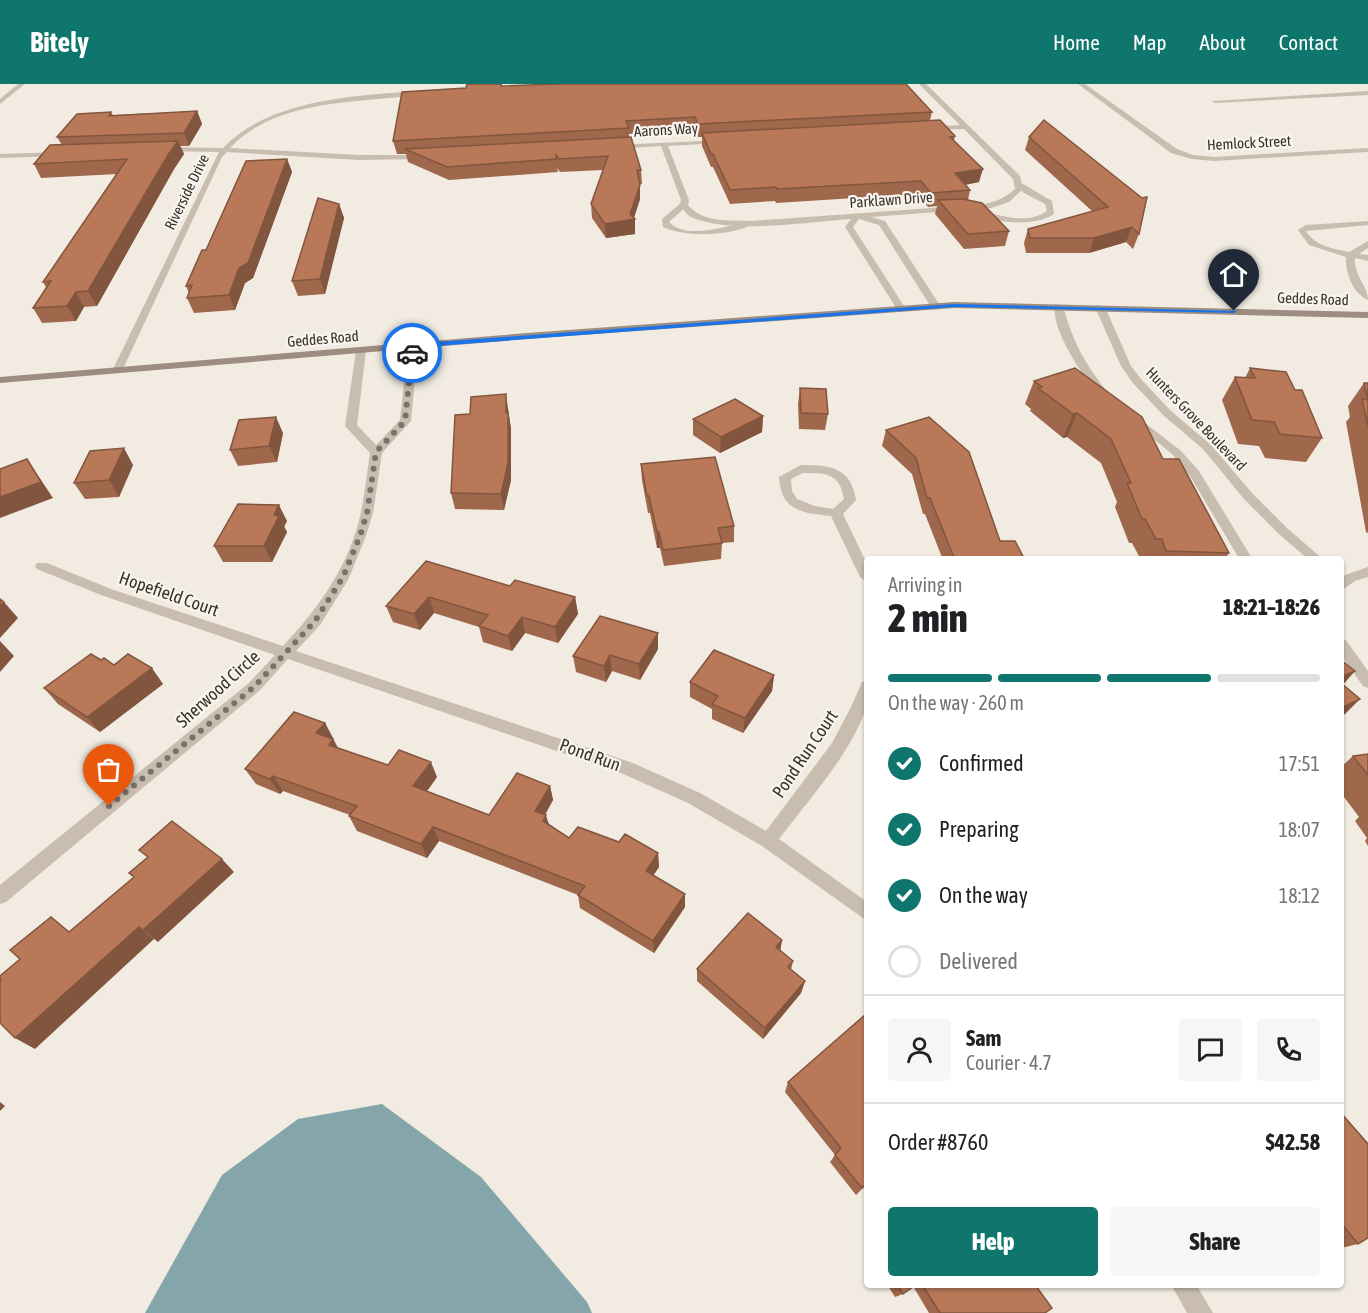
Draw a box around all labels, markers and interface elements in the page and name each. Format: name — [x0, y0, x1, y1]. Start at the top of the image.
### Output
text: Bitely — [30, 26, 89, 58]
text: Home — [1053, 30, 1100, 54]
text: Map — [1133, 30, 1167, 54]
text: About — [1200, 30, 1246, 54]
text: Contact — [1279, 30, 1338, 54]
street label: Aarons Way — [634, 119, 698, 140]
street label: Hemlock Street — [1206, 132, 1292, 153]
street label: Riverside Drive — [161, 151, 212, 232]
street label: Parklawn Drive — [849, 188, 933, 211]
pin — [1208, 249, 1259, 311]
icon: home — [1217, 258, 1250, 291]
street label: Geddes Road — [1277, 289, 1349, 308]
courier — [382, 323, 442, 383]
street label: Geddes Road — [287, 327, 359, 350]
icon: car — [396, 337, 429, 370]
street label: Hunters Grove Boulevard — [1143, 364, 1250, 474]
street label: Hopefield Court — [117, 567, 222, 620]
text: Arriving in — [888, 573, 962, 596]
text: 18:21–18:26 — [1223, 594, 1320, 620]
text: 2 min — [888, 596, 968, 640]
street label: Sherwood Circle — [172, 646, 264, 732]
text: On the way · 260 m — [888, 691, 1024, 714]
street label: Pond Run Court — [768, 706, 842, 802]
street label: Pond Run — [557, 734, 623, 775]
pin — [83, 744, 134, 806]
icon: check — [888, 747, 921, 780]
text: Confirmed — [939, 750, 1024, 776]
text: 17:51 — [1279, 752, 1320, 775]
icon: bag — [92, 753, 125, 786]
icon: check — [888, 813, 921, 846]
text: Preparing — [939, 816, 1019, 842]
text: 18:07 — [1278, 818, 1320, 841]
icon: check — [888, 879, 921, 912]
text: On the way — [939, 882, 1028, 908]
text: 18:12 — [1279, 884, 1320, 907]
text: Delivered — [939, 948, 1018, 974]
button: person — [888, 1018, 951, 1081]
button: chat — [1179, 1018, 1242, 1081]
button: phone — [1257, 1018, 1320, 1081]
text: Sam — [966, 1025, 1001, 1051]
text: Courier · 4.7 — [966, 1051, 1052, 1074]
text: Order #8760 — [888, 1129, 988, 1155]
text: $42.58 — [1265, 1129, 1320, 1155]
button: Help — [888, 1207, 1098, 1276]
button: Share — [1110, 1207, 1320, 1276]

